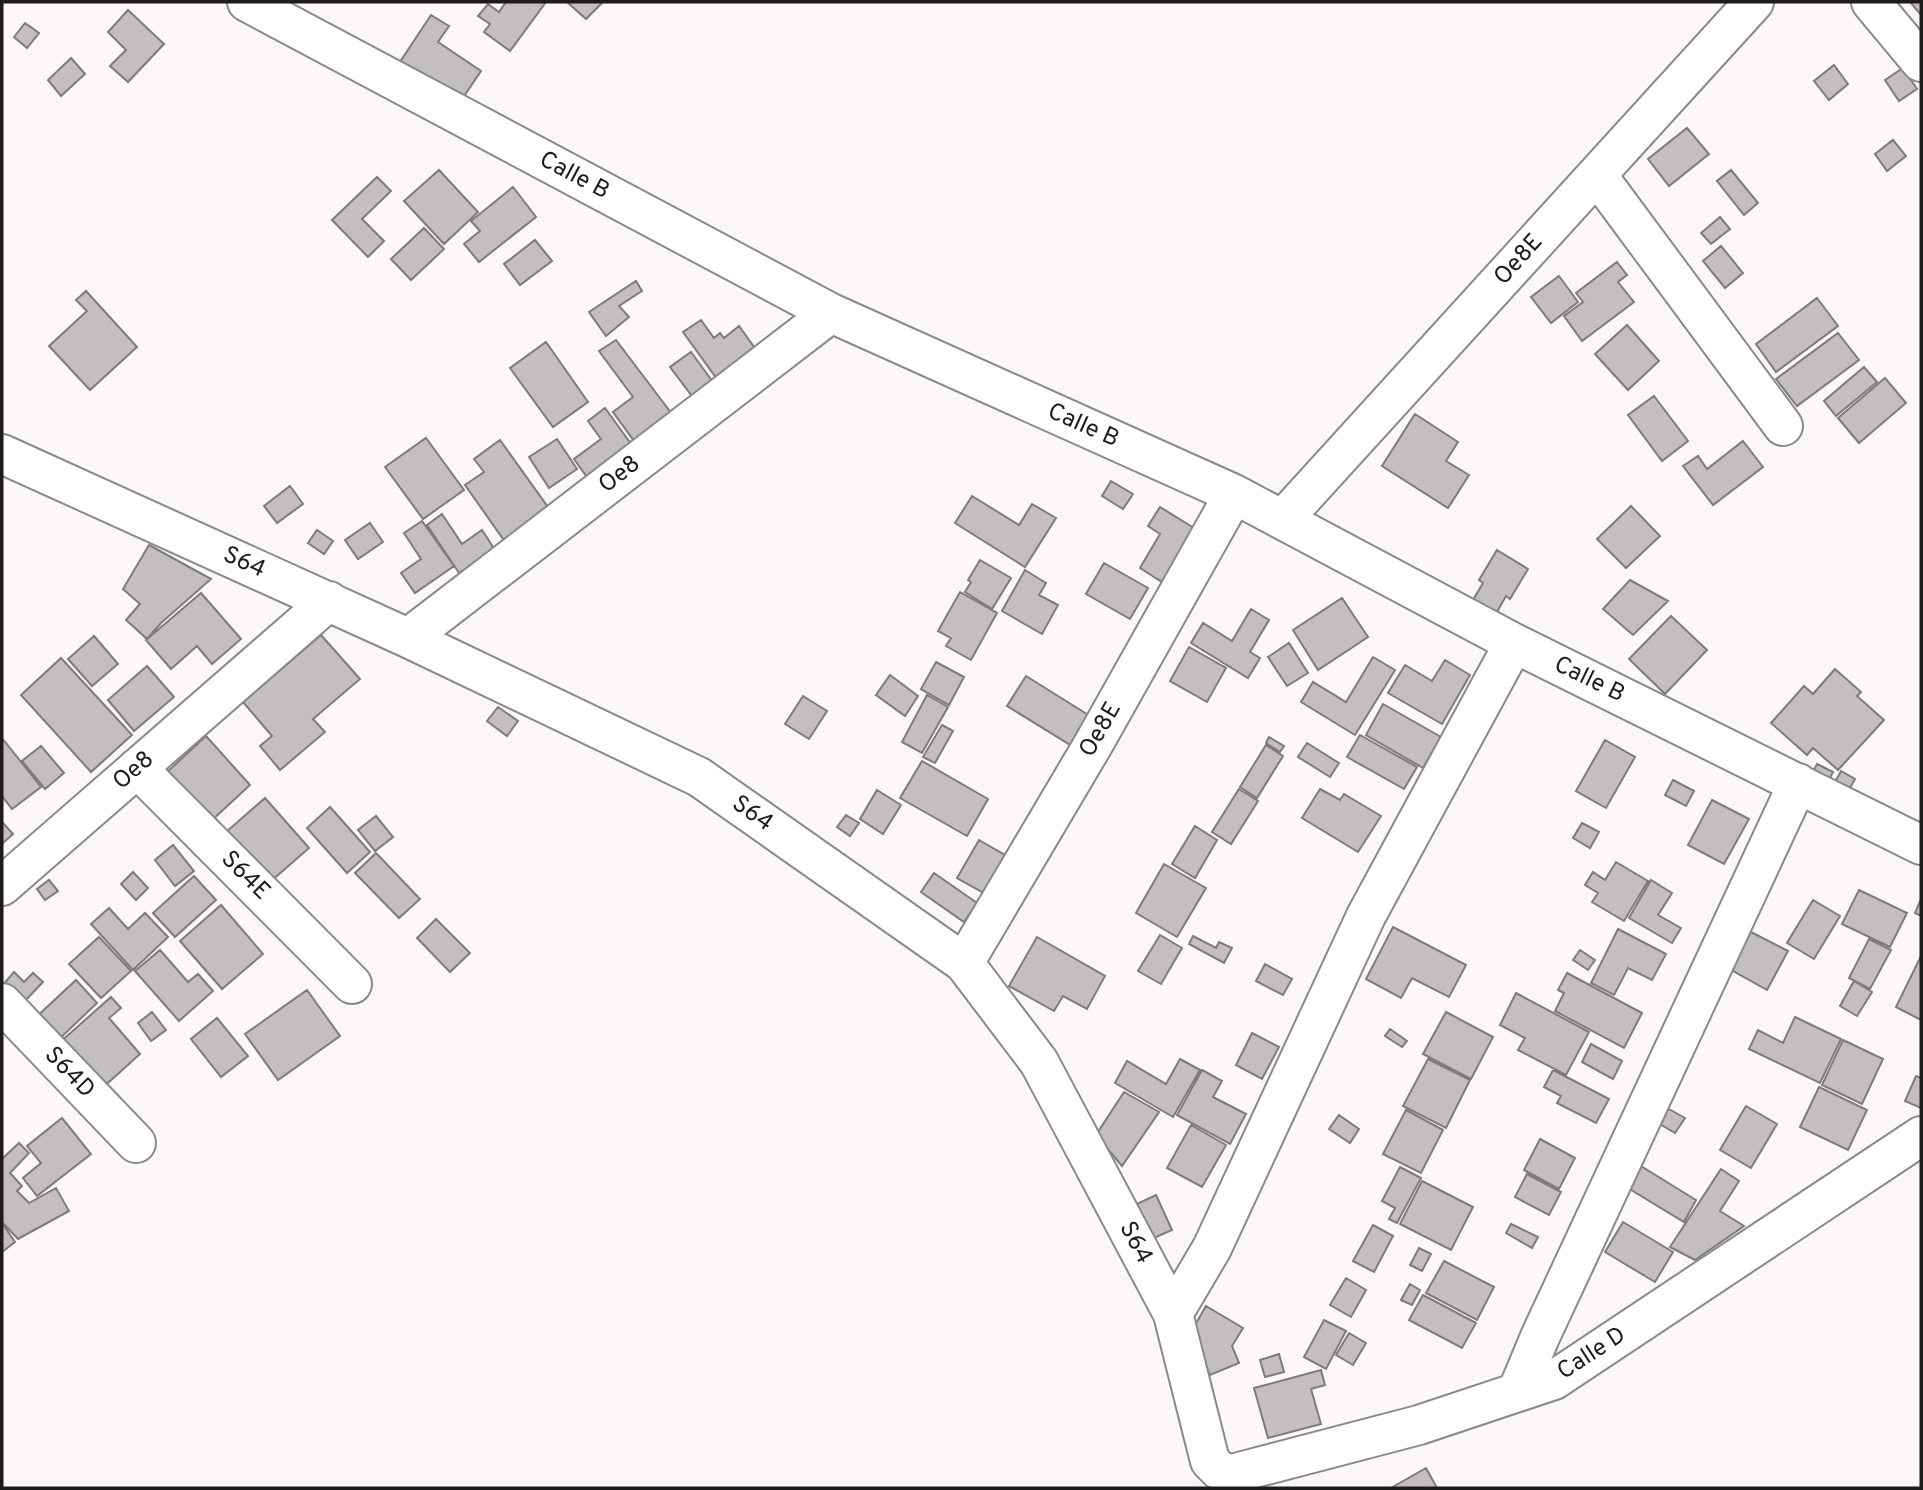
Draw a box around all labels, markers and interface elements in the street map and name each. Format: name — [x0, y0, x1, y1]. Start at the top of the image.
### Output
street label: Calle B — [534, 145, 614, 207]
street label: Oe8E — [1488, 228, 1550, 292]
street label: Calle B — [1043, 397, 1123, 455]
street label: Oe8 — [593, 449, 647, 501]
street label: S64 — [218, 540, 270, 586]
street label: Calle B — [1549, 650, 1629, 710]
street label: Oe8E — [1073, 697, 1129, 763]
street label: Oe8 — [107, 745, 161, 797]
street label: S64 — [726, 789, 778, 839]
street label: S64E — [214, 845, 276, 907]
street label: S64D — [37, 1041, 101, 1105]
street label: S64 — [1112, 1217, 1158, 1269]
street label: Calle D — [1552, 1321, 1632, 1387]

